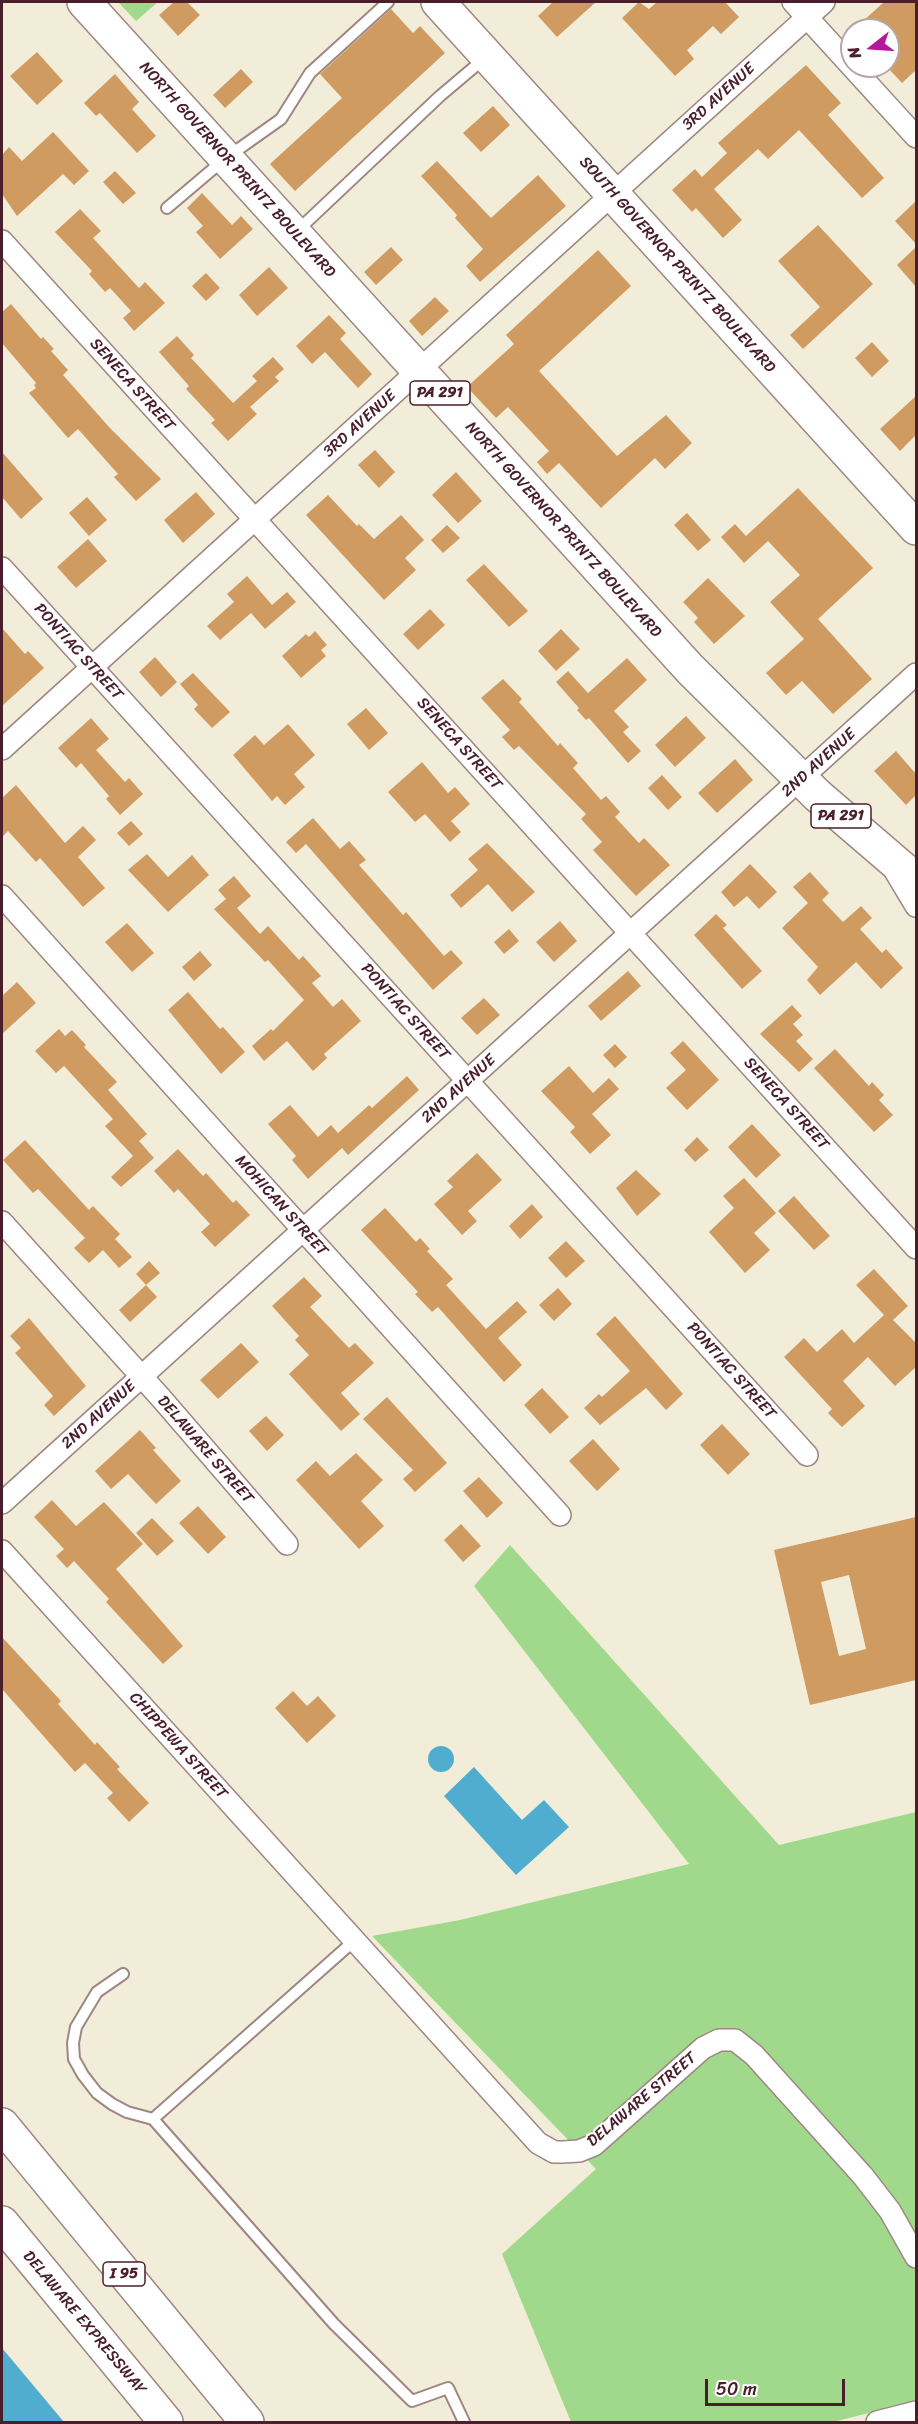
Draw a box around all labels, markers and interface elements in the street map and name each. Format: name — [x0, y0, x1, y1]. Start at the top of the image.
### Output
north arrow — [840, 18, 900, 78]
text: N — [839, 43, 870, 62]
street label: NORTH GOVERNOR PRINTZ BOULEVARD — [135, 58, 339, 282]
street label: 3RD AVENUE — [679, 59, 759, 135]
street label: SOUTH GOVERNOR PRINTZ BOULEVARD — [575, 153, 779, 377]
street label: SENECA STREET — [85, 335, 179, 435]
road number: PA 291 — [410, 381, 470, 405]
street label: 3RD AVENUE — [320, 386, 400, 462]
street label: NORTH GOVERNOR PRINTZ BOULEVARD — [461, 418, 665, 642]
street label: PONTIAC STREET — [30, 600, 126, 704]
street label: SENECA STREET — [412, 694, 506, 794]
street label: 2ND AVENUE — [778, 725, 860, 801]
road number: PA 291 — [811, 804, 871, 828]
street label: PONTIAC STREET — [357, 960, 453, 1064]
street label: 2ND AVENUE — [418, 1051, 500, 1127]
street label: SENECA STREET — [739, 1054, 833, 1154]
street label: MOHICAN STREET — [230, 1151, 332, 1261]
street label: PONTIAC STREET — [683, 1319, 779, 1423]
street label: 2ND AVENUE — [58, 1377, 140, 1453]
street label: DELAWARE STREET — [153, 1392, 257, 1508]
street label: CHIPPEWA STREET — [125, 1689, 231, 1803]
street label: DELAWARE STREET — [583, 2049, 701, 2151]
street label: DELAWARE EXPRESSWAY — [18, 2247, 150, 2399]
road number: I 95 — [103, 2262, 145, 2286]
scale bar — [708, 2367, 848, 2405]
text: 50 m — [716, 2373, 757, 2405]

